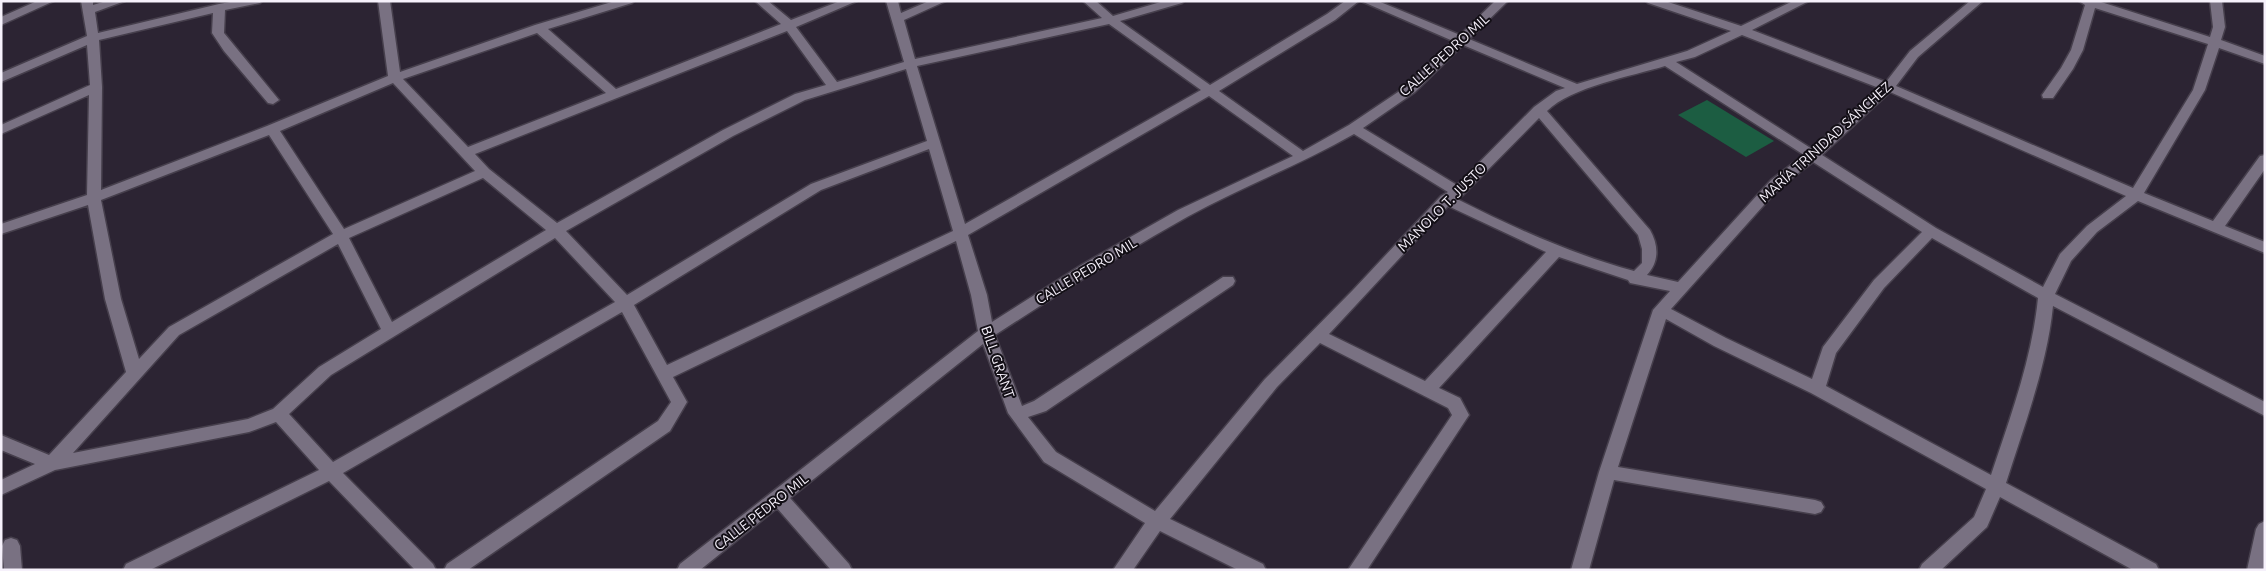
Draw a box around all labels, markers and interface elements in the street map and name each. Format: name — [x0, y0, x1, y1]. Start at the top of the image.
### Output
street label: CALLE PEDRO MIL — [1396, 11, 1492, 99]
street label: MARÍA TRINIDAD SÁNCHEZ — [1755, 78, 1894, 206]
street label: MANOLO T. JUSTO — [1394, 159, 1490, 255]
street label: CALLE PEDRO MIL — [1033, 235, 1139, 307]
street label: BILL GRANT — [978, 324, 1018, 400]
street label: CALLE PEDRO MIL — [711, 470, 811, 554]

